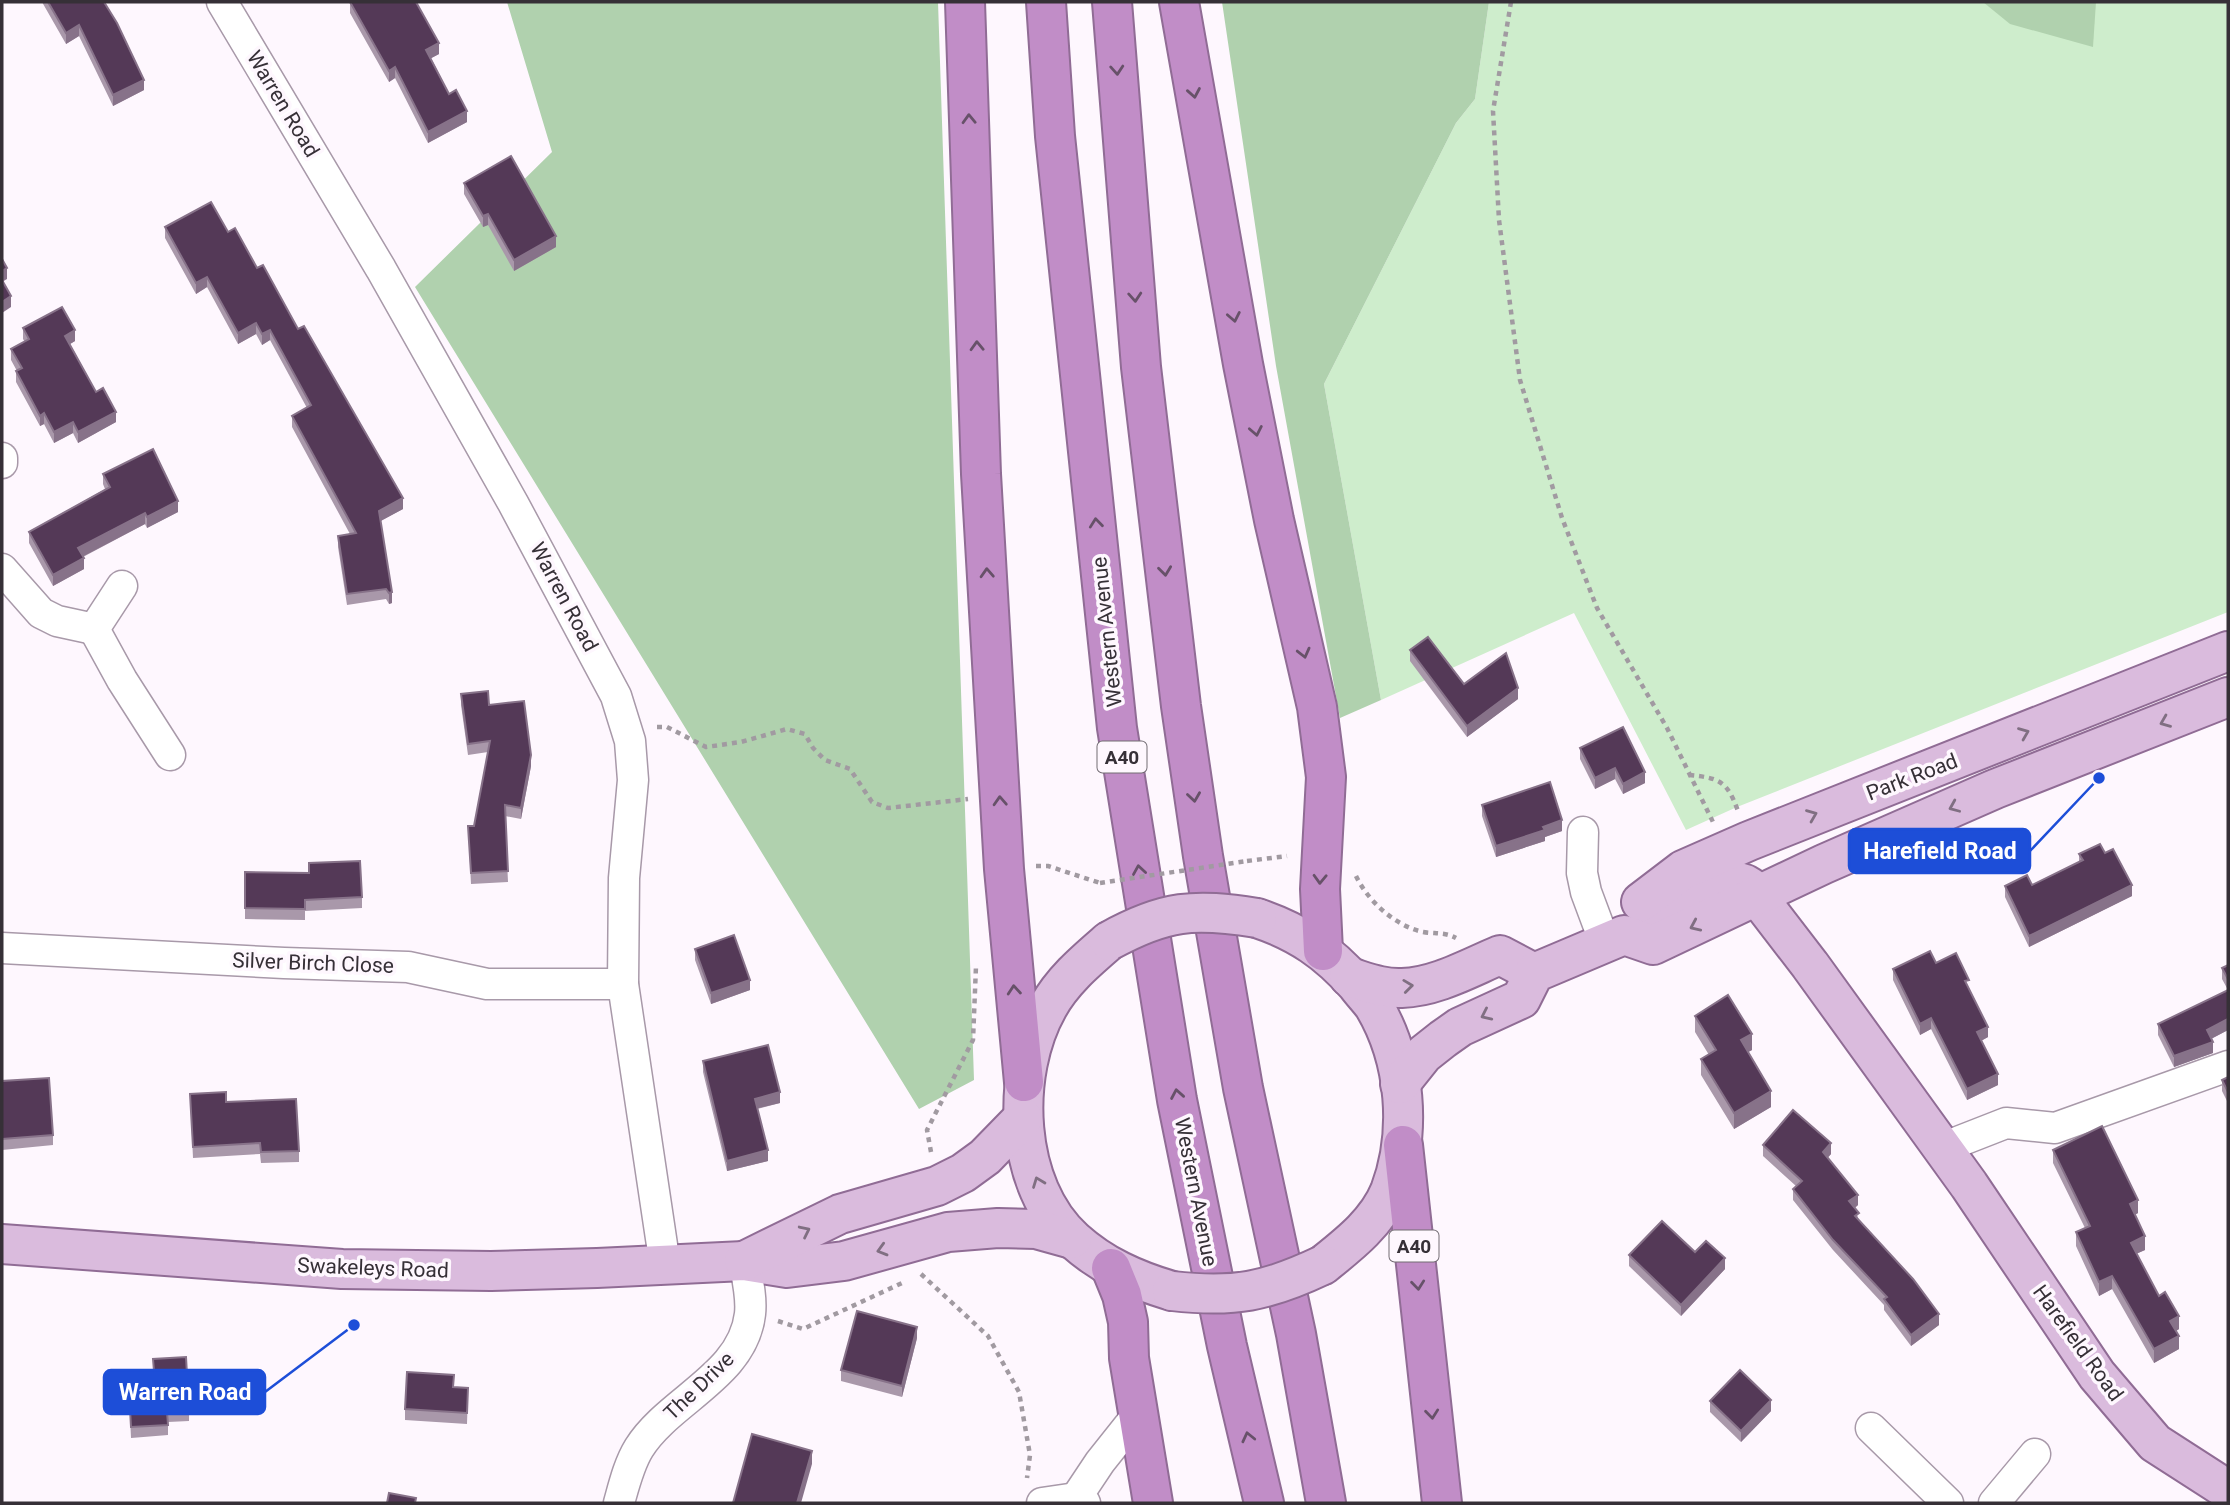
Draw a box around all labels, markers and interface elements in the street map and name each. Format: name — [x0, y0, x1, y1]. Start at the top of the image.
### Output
street label: Warren Road — [242, 46, 324, 162]
one-way arrow — [1109, 65, 1124, 76]
one-way arrow — [1186, 87, 1201, 99]
one-way arrow — [961, 113, 977, 124]
one-way arrow — [1127, 291, 1142, 302]
one-way arrow — [1226, 311, 1241, 323]
one-way arrow — [969, 340, 984, 351]
one-way arrow — [1248, 425, 1263, 437]
one-way arrow — [1088, 517, 1103, 529]
street label: Warren Road — [525, 538, 603, 656]
street label: Western Avenue — [1087, 556, 1127, 708]
one-way arrow — [1157, 566, 1172, 577]
one-way arrow — [980, 568, 995, 579]
one-way arrow — [1296, 647, 1310, 659]
one-way arrow — [2159, 714, 2171, 728]
one-way arrow — [2017, 727, 2029, 741]
road number: A40 — [1098, 742, 1146, 772]
street label: Park Road — [1863, 749, 1961, 805]
one-way arrow — [1187, 791, 1202, 803]
one-way arrow — [993, 795, 1008, 806]
one-way arrow — [1949, 799, 1961, 813]
one-way arrow — [1805, 809, 1817, 823]
callout: Harefield Road — [1849, 829, 2030, 873]
text: Harefield Road — [1863, 838, 2017, 865]
one-way arrow — [1132, 864, 1147, 876]
one-way arrow — [1313, 873, 1328, 884]
one-way arrow — [1690, 918, 1703, 932]
street label: Silver Birch Close — [232, 948, 394, 978]
one-way arrow — [1402, 979, 1414, 994]
one-way arrow — [1007, 984, 1022, 995]
one-way arrow — [1481, 1007, 1493, 1021]
one-way arrow — [1170, 1088, 1185, 1100]
street label: Western Avenue — [1170, 1116, 1222, 1268]
one-way arrow — [1032, 1177, 1046, 1189]
one-way arrow — [798, 1225, 810, 1239]
road number: A40 — [1390, 1230, 1438, 1262]
one-way arrow — [876, 1242, 888, 1257]
street label: Swakeleys Road — [297, 1253, 449, 1283]
one-way arrow — [1410, 1280, 1425, 1291]
street label: Harefield Road — [2028, 1280, 2128, 1406]
street label: The Drive — [659, 1347, 739, 1425]
callout: Warren Road — [104, 1370, 265, 1414]
text: Warren Road — [119, 1379, 251, 1406]
one-way arrow — [1425, 1409, 1440, 1420]
one-way arrow — [1242, 1431, 1257, 1443]

